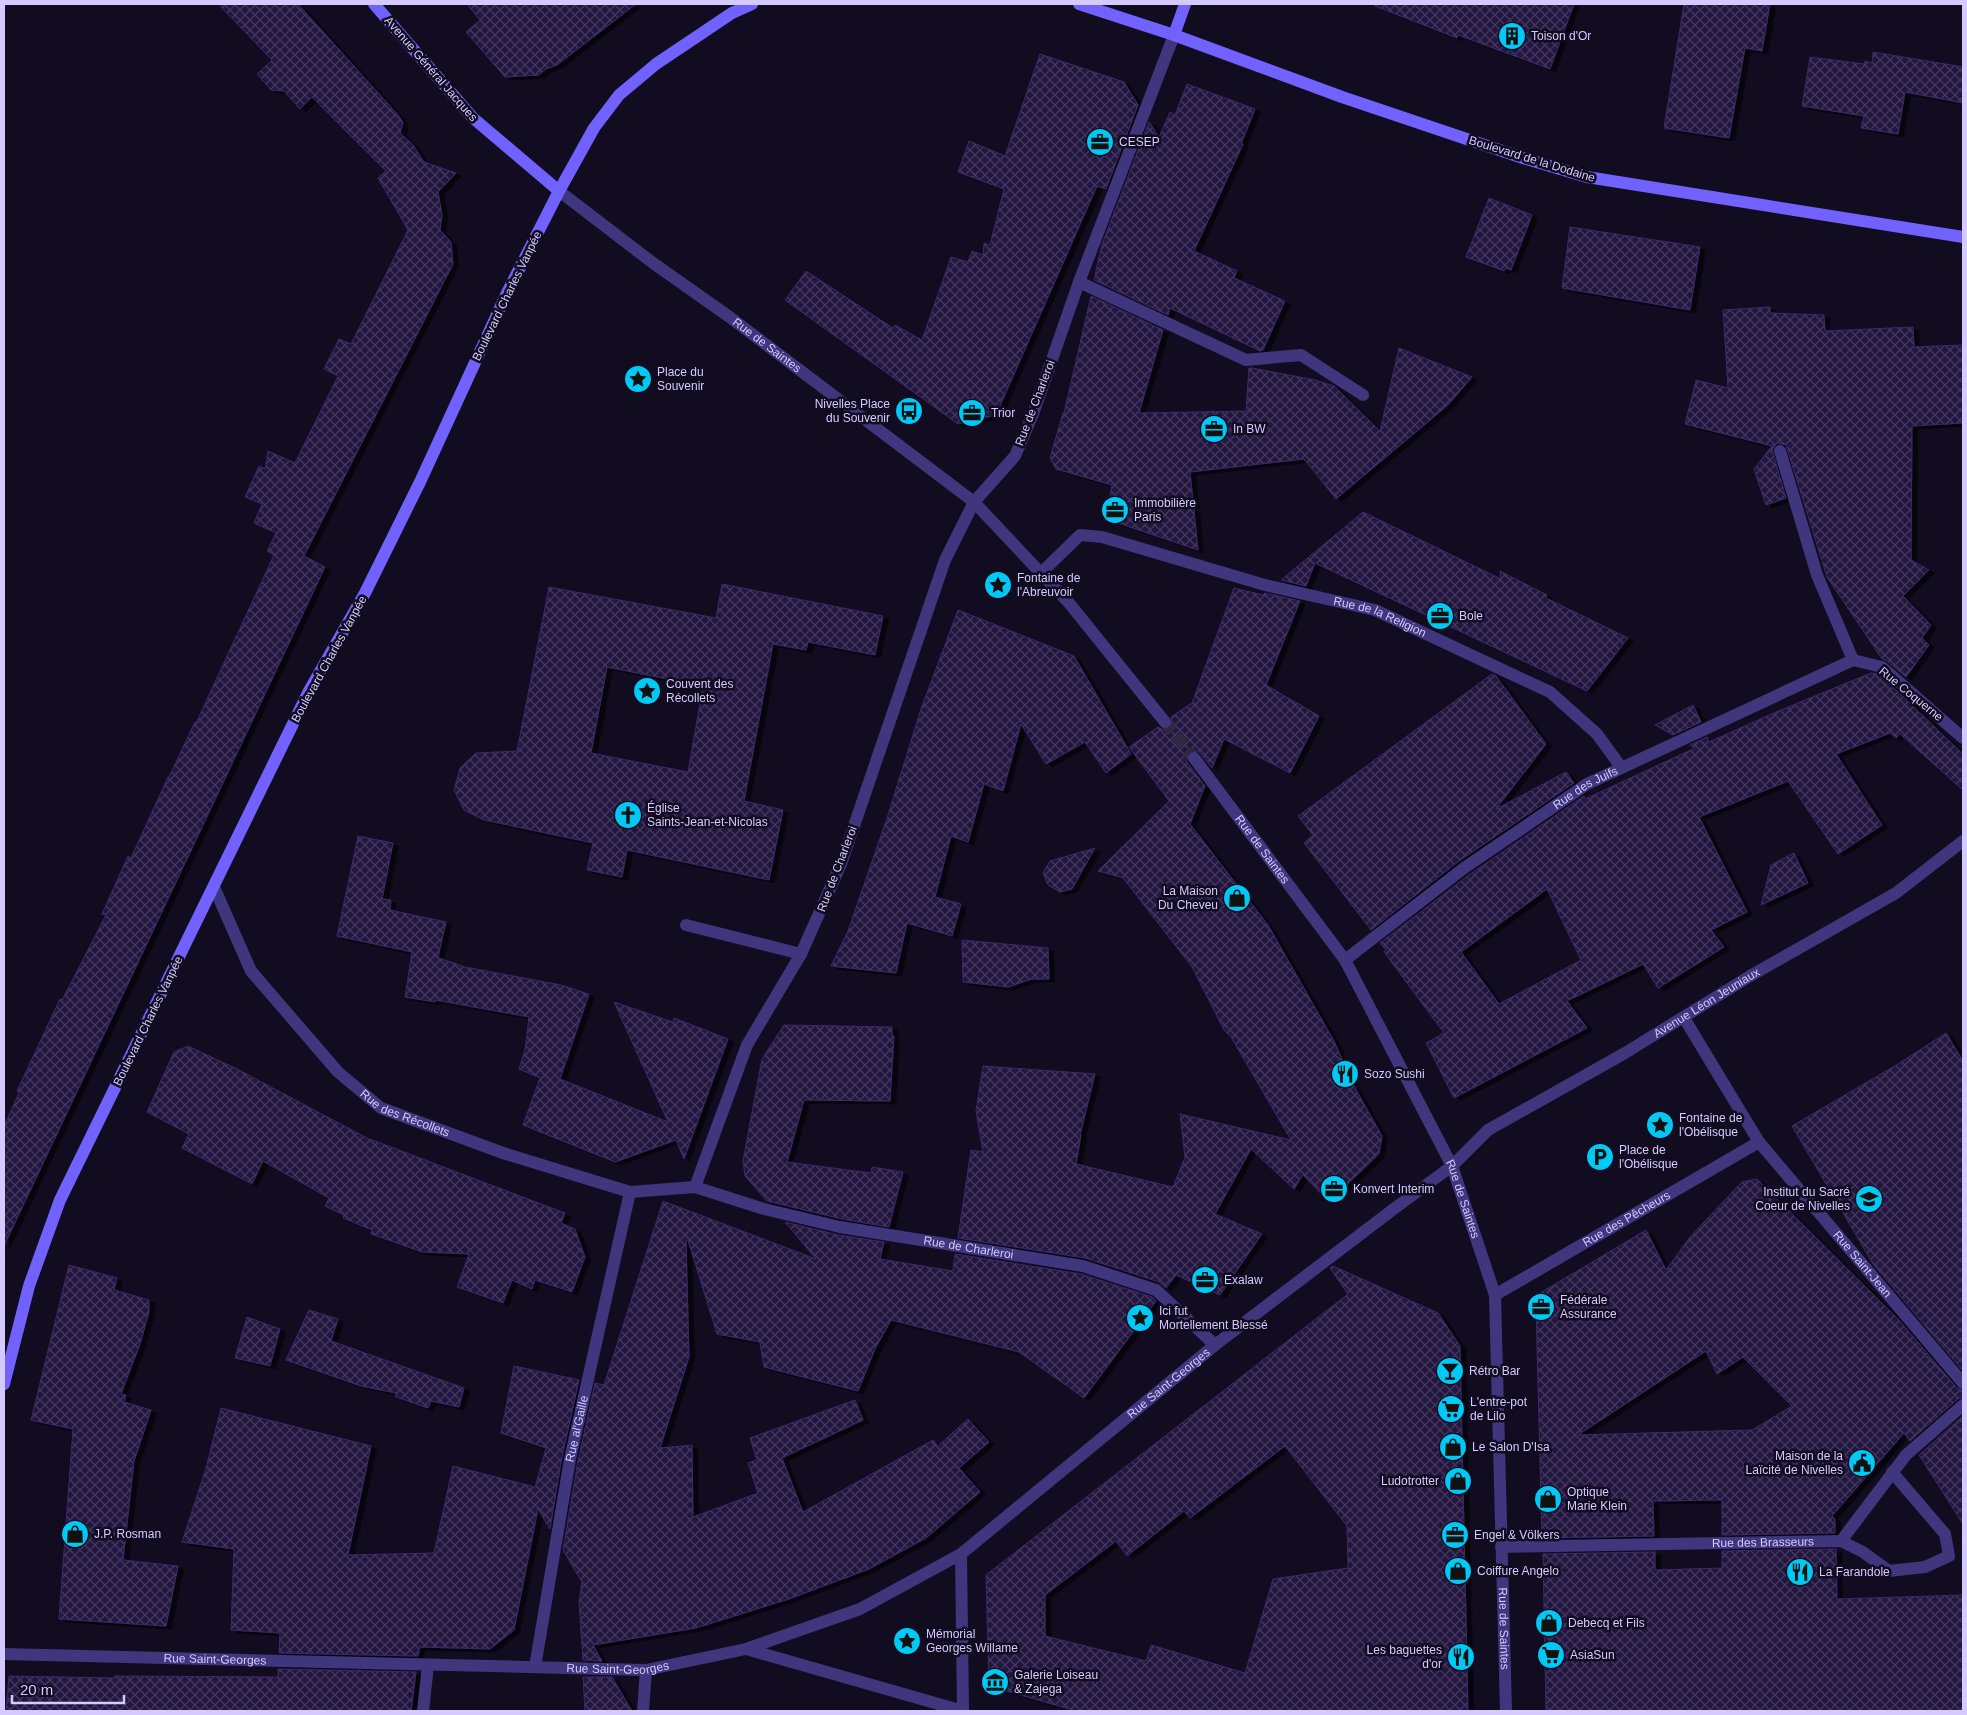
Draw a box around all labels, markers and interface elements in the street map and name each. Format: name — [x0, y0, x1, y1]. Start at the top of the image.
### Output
street label: Avenue Général Jacques — [382, 14, 480, 124]
building icon: Toison d'Or — [1497, 21, 1527, 51]
place label: Toison d'Or — [1531, 29, 1591, 43]
office icon: CESEP — [1085, 127, 1115, 157]
street label: Boulevard de la Dodaine — [1467, 133, 1597, 185]
place label: CESEP — [1119, 135, 1160, 149]
street label: Boulevard Charles Vanpée — [469, 229, 545, 363]
street label: Rue de Saintes — [730, 315, 804, 376]
street label: Rue de Charleroi — [1012, 358, 1058, 448]
place icon: Place du Souvenir — [623, 364, 653, 394]
place label: Place du Souvenir — [657, 365, 704, 393]
bus stop icon: Nivelles Place du Souvenir — [894, 396, 924, 426]
place label: Nivelles Place du Souvenir — [815, 397, 890, 425]
office icon: Trior — [957, 398, 987, 428]
place label: Trior — [991, 406, 1015, 420]
office icon: In BW — [1199, 414, 1229, 444]
place label: In BW — [1233, 422, 1266, 436]
office icon: Immobilière Paris — [1100, 495, 1130, 525]
place label: Immobilière Paris — [1134, 496, 1196, 524]
place icon: Fontaine de l'Abreuvoir — [983, 570, 1013, 600]
place label: Fontaine de l'Abreuvoir — [1017, 571, 1081, 599]
street label: Boulevard Charles Vanpée — [288, 593, 370, 725]
street label: Rue de la Religion — [1332, 594, 1429, 640]
office icon: Bole — [1425, 601, 1455, 631]
place label: Bole — [1459, 609, 1483, 623]
street label: Rue Coquerne — [1876, 664, 1946, 724]
place icon: Couvent des Récollets — [632, 676, 662, 706]
place label: Couvent des Récollets — [666, 677, 733, 705]
street label: Rue des Juifs — [1550, 764, 1620, 812]
church icon: Église Saints-Jean-et-Nicolas — [613, 800, 643, 830]
place label: Église Saints-Jean-et-Nicolas — [647, 800, 768, 829]
street label: Rue de Saintes — [1232, 812, 1292, 886]
street label: Rue de Charleroi — [814, 824, 860, 914]
shop icon: La Maison Du Cheveu — [1222, 883, 1252, 913]
place label: La Maison Du Cheveu — [1158, 884, 1218, 912]
street label: Boulevard Charles Vanpée — [110, 954, 186, 1088]
street label: Avenue Léon Jeuniaux — [1651, 965, 1762, 1041]
restaurant icon: Sozo Sushi — [1330, 1059, 1360, 1089]
place label: Sozo Sushi — [1364, 1067, 1425, 1081]
street label: Rue des Récollets — [357, 1087, 452, 1140]
place icon: Fontaine de l'Obélisque — [1645, 1110, 1675, 1140]
place label: Fontaine de l'Obélisque — [1679, 1111, 1743, 1139]
parking icon: Place de l'Obélisque — [1585, 1142, 1615, 1172]
place label: Place de l'Obélisque — [1619, 1143, 1678, 1171]
street label: Rue de Saintes — [1443, 1157, 1483, 1240]
office icon: Konvert Interim — [1319, 1174, 1349, 1204]
place label: Konvert Interim — [1353, 1182, 1434, 1196]
school or university icon: Institut du Sacré Coeur de Nivelles — [1854, 1184, 1884, 1214]
place label: Institut du Sacré Coeur de Nivelles — [1755, 1185, 1850, 1213]
street label: Rue des Pêcheurs — [1580, 1188, 1673, 1250]
street label: Rue Saint-Jean — [1830, 1228, 1895, 1300]
street label: Rue de Charleroi — [922, 1233, 1014, 1262]
office icon: Exalaw — [1190, 1265, 1220, 1295]
place label: Exalaw — [1224, 1273, 1263, 1287]
office icon: Fédérale Assurance — [1526, 1292, 1556, 1322]
place label: Fédérale Assurance — [1560, 1293, 1617, 1321]
place icon: Ici fut Mortellement Blessé — [1125, 1303, 1155, 1333]
place label: Ici fut Mortellement Blessé — [1159, 1304, 1268, 1332]
street label: Rue Saint-Georges — [1124, 1345, 1213, 1421]
bar icon: Rétro Bar — [1435, 1356, 1465, 1386]
place label: Rétro Bar — [1469, 1364, 1520, 1378]
street label: Rue al'Gaille — [563, 1394, 591, 1463]
supermarket icon: L'entre-pot de Lilo — [1436, 1394, 1466, 1424]
place label: L'entre-pot de Lilo — [1470, 1395, 1528, 1423]
shop icon: Le Salon D'Isa — [1438, 1432, 1468, 1462]
place label: Le Salon D'Isa — [1472, 1440, 1550, 1454]
public building icon: Maison de la Laïcité de Nivelles — [1847, 1448, 1877, 1478]
place label: Maison de la Laïcité de Nivelles — [1746, 1449, 1843, 1477]
shop icon: Ludotrotter — [1443, 1466, 1473, 1496]
place label: Ludotrotter — [1381, 1474, 1439, 1488]
shop icon: Optique Marie Klein — [1533, 1484, 1563, 1514]
place label: Optique Marie Klein — [1567, 1485, 1627, 1513]
shop icon: J.P. Rosman — [60, 1519, 90, 1549]
office icon: Engel & Völkers — [1440, 1520, 1470, 1550]
place label: J.P. Rosman — [94, 1527, 161, 1541]
place label: Engel & Völkers — [1474, 1528, 1559, 1542]
street label: Rue des Brasseurs — [1712, 1534, 1814, 1550]
shop icon: Coiffure Angelo — [1443, 1556, 1473, 1586]
restaurant icon: La Farandole — [1785, 1557, 1815, 1587]
place label: Coiffure Angelo — [1477, 1564, 1559, 1578]
place label: La Farandole — [1819, 1565, 1890, 1579]
street label: Rue de Saintes — [1496, 1587, 1512, 1670]
shop icon: Debecq et Fils — [1534, 1608, 1564, 1638]
place label: Debecq et Fils — [1568, 1616, 1645, 1630]
place icon: Mémorial Georges Willame — [892, 1626, 922, 1656]
place label: Mémorial Georges Willame — [926, 1627, 1018, 1655]
supermarket icon: AsiaSun — [1536, 1640, 1566, 1670]
restaurant icon: Les baguettes d'or — [1446, 1642, 1476, 1672]
place label: Les baguettes d'or — [1367, 1643, 1442, 1671]
place label: AsiaSun — [1570, 1648, 1615, 1662]
street label: Rue Saint-Georges — [163, 1651, 267, 1668]
street label: Rue Saint-Georges — [566, 1658, 670, 1677]
museum icon: Galerie Loiseau & Zajega — [980, 1667, 1010, 1697]
place label: Galerie Loiseau & Zajega — [1014, 1668, 1098, 1696]
scale bar — [12, 1672, 125, 1704]
text: 20 m — [20, 1681, 53, 1698]

